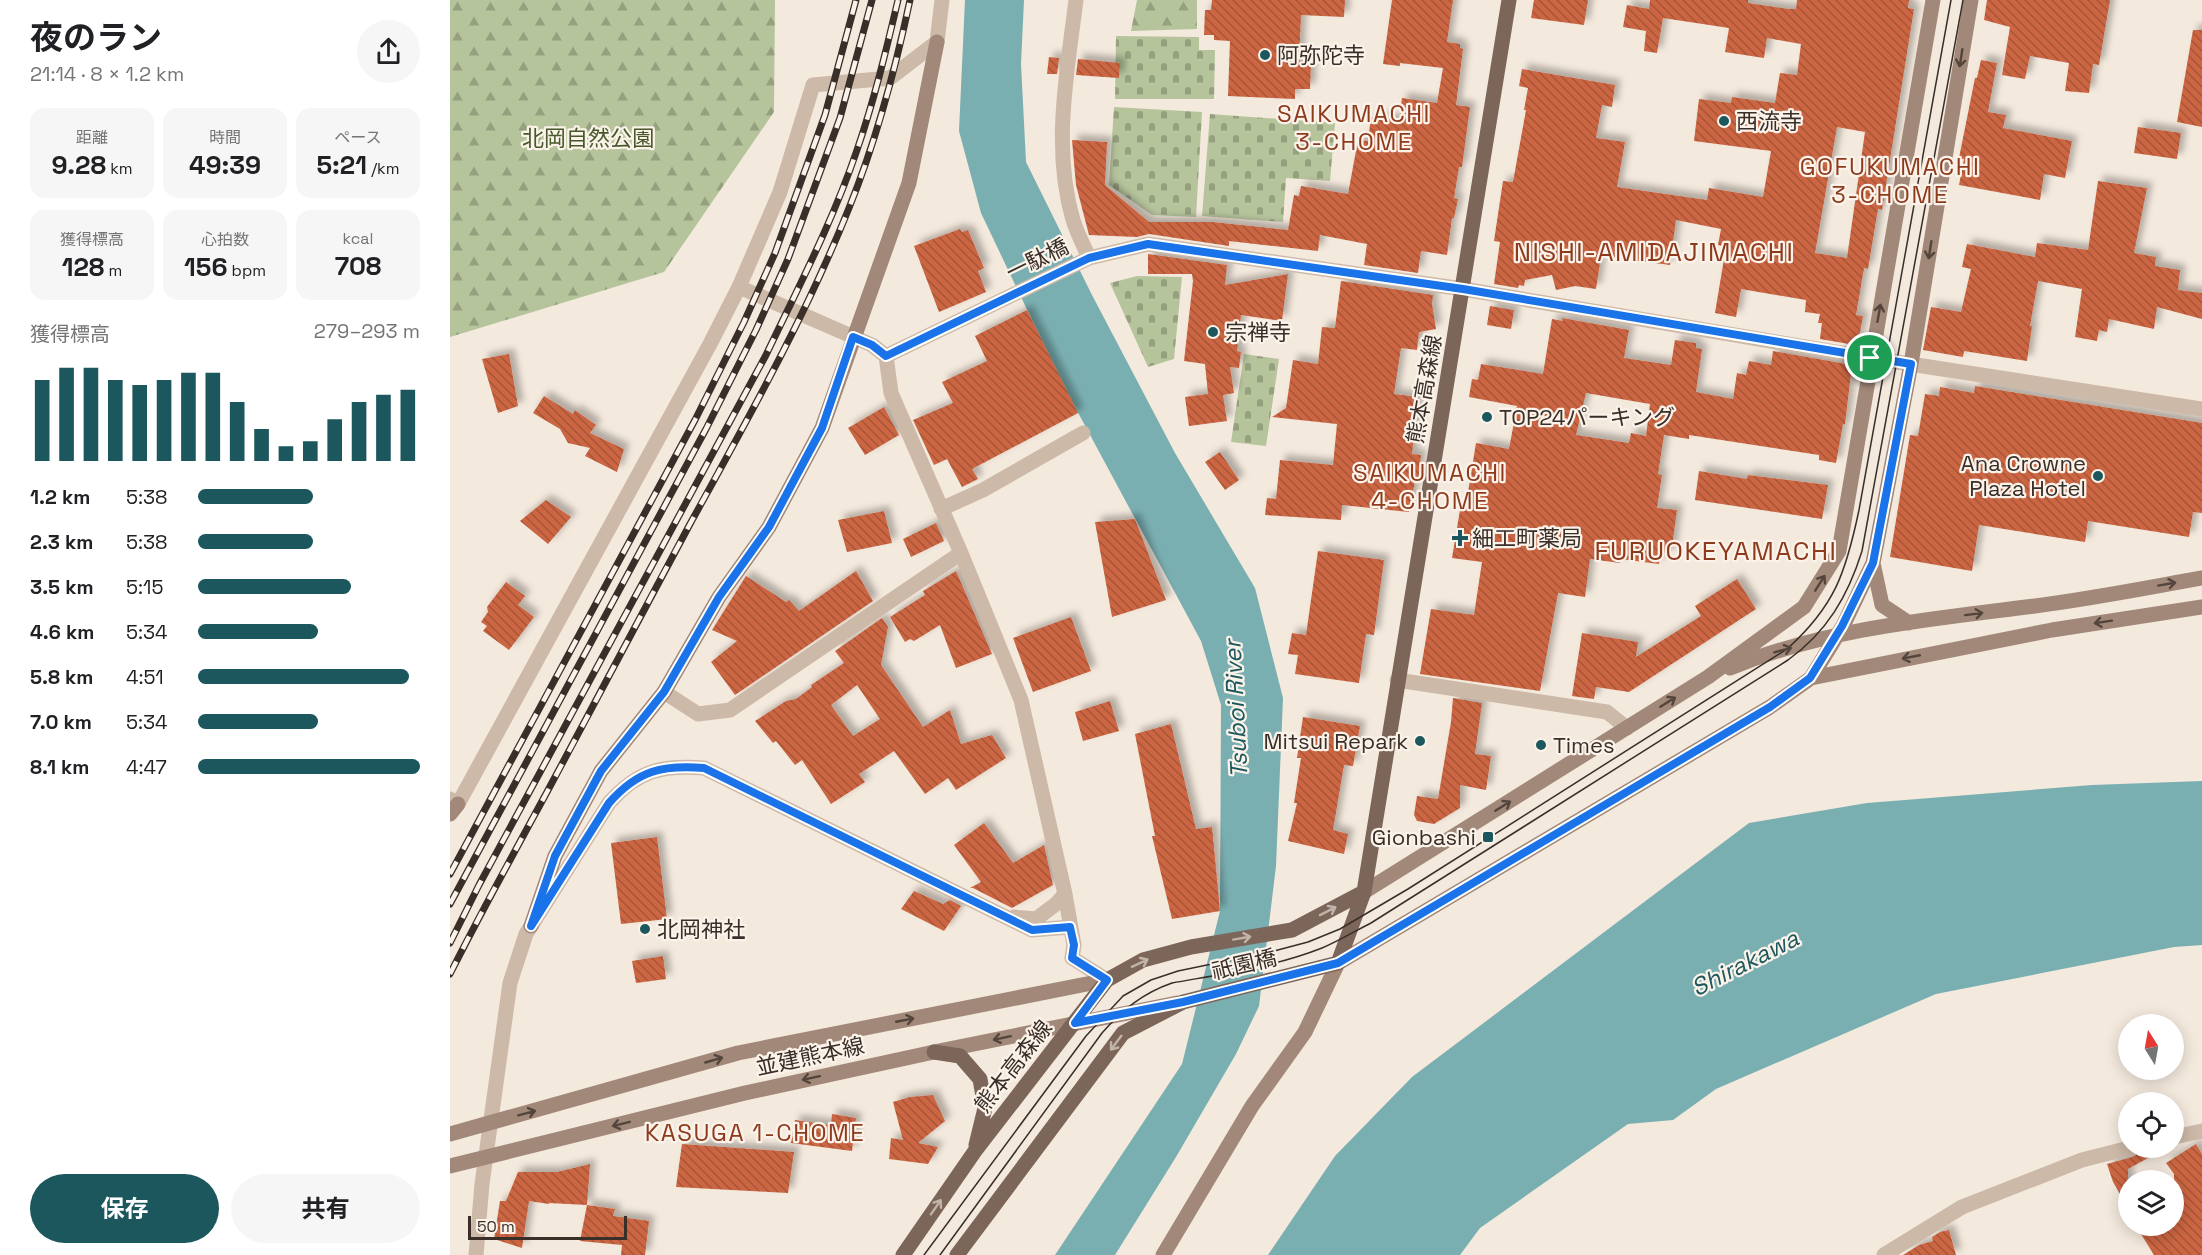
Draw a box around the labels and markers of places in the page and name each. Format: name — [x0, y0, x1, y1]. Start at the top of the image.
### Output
place label: 阿弥陀寺 — [1277, 41, 1365, 69]
marker: 阿弥陀寺 — [1258, 48, 1272, 62]
place label: 西流寺 — [1736, 107, 1802, 135]
marker: 西流寺 — [1717, 114, 1731, 128]
place label: 宗禅寺 — [1225, 318, 1291, 346]
marker: 宗禅寺 — [1206, 325, 1220, 339]
pin — [1844, 332, 1895, 383]
place label: TOP24パーキング — [1499, 403, 1675, 431]
marker: TOP24パーキング — [1480, 410, 1494, 424]
place label: Ana Crowne Plaza Hotel — [1961, 449, 2086, 502]
marker: Ana Crowne Plaza Hotel — [2091, 469, 2105, 483]
place label: 細工町薬局 — [1472, 524, 1582, 552]
marker: 細工町薬局 — [1453, 531, 1467, 545]
place label: Mitsui Repark — [1264, 727, 1408, 755]
place label: Times — [1553, 731, 1615, 759]
marker: Mitsui Repark — [1413, 734, 1427, 748]
marker: Times — [1534, 738, 1548, 752]
place label: Gionbashi — [1372, 823, 1476, 851]
marker: Gionbashi — [1481, 830, 1495, 844]
place label: 北岡神社 — [657, 915, 745, 943]
marker: 北岡神社 — [638, 922, 652, 936]

